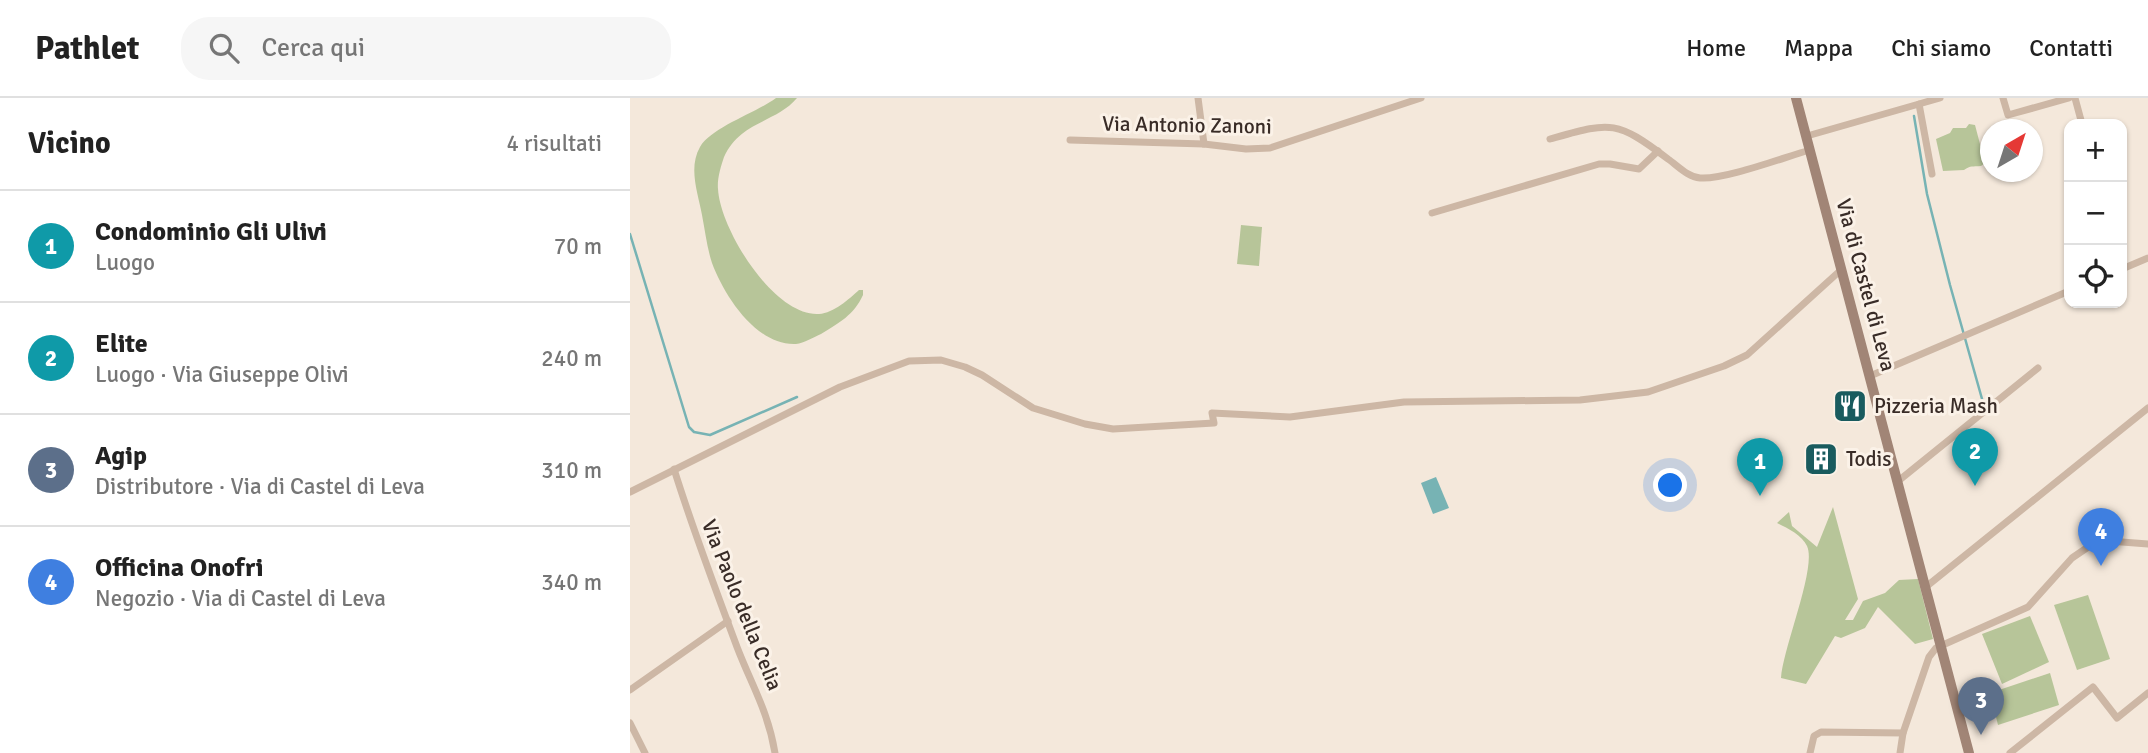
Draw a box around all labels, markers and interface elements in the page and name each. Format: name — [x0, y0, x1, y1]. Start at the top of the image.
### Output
search box — [181, 17, 671, 80]
text: Pathlet — [35, 28, 139, 69]
icon: search — [205, 29, 243, 67]
text: Cerca qui — [261, 32, 365, 64]
text: Home — [1686, 33, 1746, 63]
text: Mappa — [1784, 33, 1853, 63]
text: Chi siamo — [1891, 33, 1991, 63]
text: Contatti — [2029, 33, 2113, 63]
street label: Via Antonio Zanoni — [1102, 111, 1272, 139]
north arrow — [1980, 119, 2043, 182]
map controls — [2064, 119, 2127, 308]
button: + — [2064, 119, 2127, 182]
text: Vicino — [28, 125, 111, 162]
text: 4 risultati — [506, 129, 602, 158]
button: − — [2064, 182, 2127, 245]
street label: Via di Castel di Leva — [1830, 196, 1902, 374]
text: Condominio Gli Ulivi — [95, 216, 327, 248]
text: 1 — [45, 232, 57, 261]
text: 70 m — [554, 232, 602, 261]
button: locate — [2064, 245, 2127, 308]
text: Luogo — [95, 248, 155, 277]
text: Elite — [95, 328, 148, 360]
text: 2 — [45, 344, 57, 373]
text: 240 m — [541, 344, 602, 373]
text: Luogo · Via Giuseppe Olivi — [95, 360, 349, 389]
restaurant icon: Pizzeria Mash — [1831, 387, 1869, 425]
place label: Pizzeria Mash — [1874, 393, 1998, 419]
pin: 2 — [1952, 428, 1998, 486]
pin: 1 — [1737, 438, 1783, 496]
text: Agip — [95, 440, 147, 472]
building icon: Todis — [1802, 440, 1840, 478]
place label: Todis — [1846, 446, 1891, 472]
text: 3 — [45, 456, 57, 485]
text: 310 m — [541, 456, 602, 485]
your location — [1653, 468, 1687, 502]
text: Distributore · Via di Castel di Leva — [95, 472, 425, 501]
pin: 4 — [2078, 508, 2124, 566]
street label: Via Paolo della Celia — [696, 516, 788, 694]
text: Officina Onofri — [95, 552, 264, 584]
text: 4 — [45, 568, 57, 597]
text: 340 m — [541, 568, 602, 597]
text: Negozio · Via di Castel di Leva — [95, 584, 386, 613]
pin: 3 — [1958, 677, 2004, 735]

